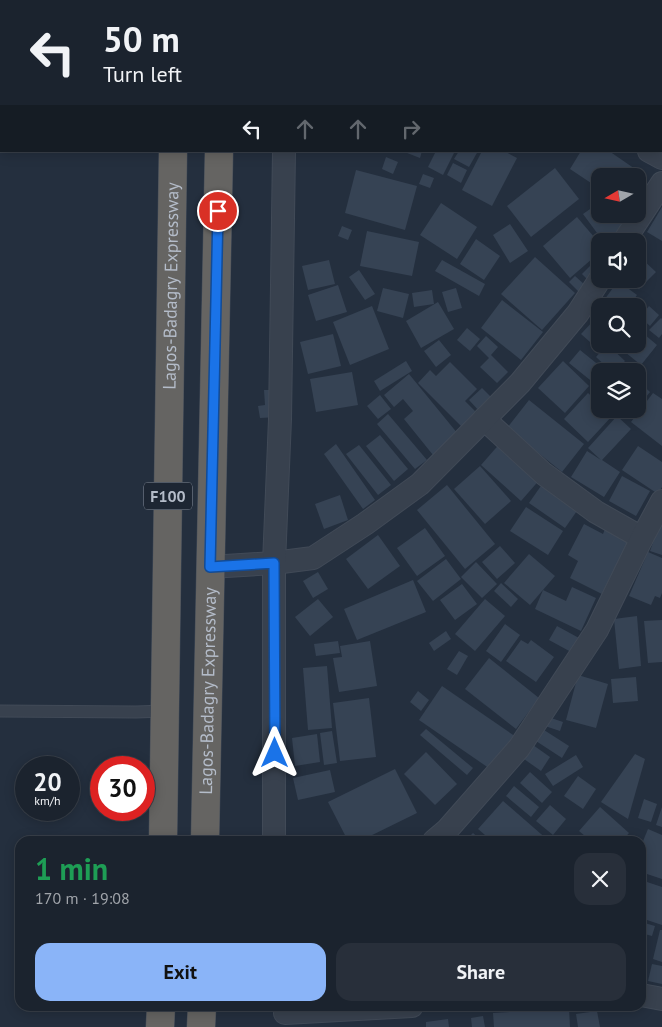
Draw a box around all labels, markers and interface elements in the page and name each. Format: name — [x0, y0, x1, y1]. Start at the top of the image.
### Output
text: 50 m — [103, 16, 180, 62]
icon: left — [20, 20, 85, 85]
text: Turn left — [103, 60, 182, 88]
icon: left — [238, 115, 266, 143]
icon: ahead — [291, 115, 319, 143]
icon: ahead — [344, 115, 372, 143]
icon: right — [397, 115, 425, 143]
north arrow — [591, 168, 646, 222]
map controls — [591, 168, 646, 418]
street label: Lagos-Badagry Expressway — [158, 182, 184, 390]
pin — [197, 190, 239, 232]
icon: arrive — [204, 197, 232, 225]
button: sound — [591, 233, 646, 288]
button: search — [591, 298, 646, 353]
button: layers — [591, 363, 646, 418]
road number: F100 — [144, 482, 192, 510]
street label: Lagos-Badagry Expressway — [194, 586, 221, 795]
position arrow — [248, 726, 300, 778]
speed limit sign: 30 — [90, 756, 155, 821]
text: 20 — [33, 766, 62, 798]
text: km/h — [34, 793, 61, 808]
text: 1 min — [35, 849, 108, 888]
button: close — [574, 853, 626, 905]
text: 170 m · 19:08 — [35, 888, 130, 908]
button: Exit — [35, 943, 326, 1001]
button: Share — [336, 943, 626, 1001]

